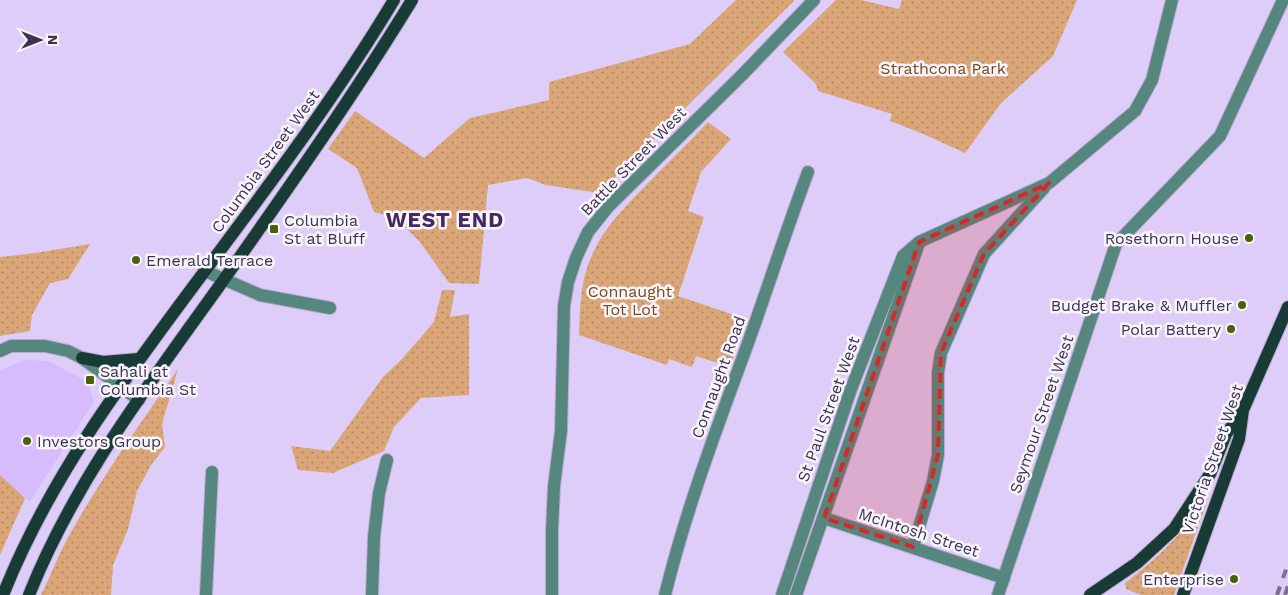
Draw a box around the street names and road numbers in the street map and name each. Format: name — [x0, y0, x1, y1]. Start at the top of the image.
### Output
street label: Columbia Street West — [207, 86, 324, 236]
street label: Battle Street West — [577, 103, 690, 220]
street label: Connaught Road — [688, 313, 749, 441]
street label: Seymour Street West — [1005, 332, 1078, 496]
street label: St Paul Street West — [793, 334, 864, 484]
street label: Victoria Street West — [1178, 381, 1247, 537]
street label: McIntosh Street — [856, 504, 982, 561]

